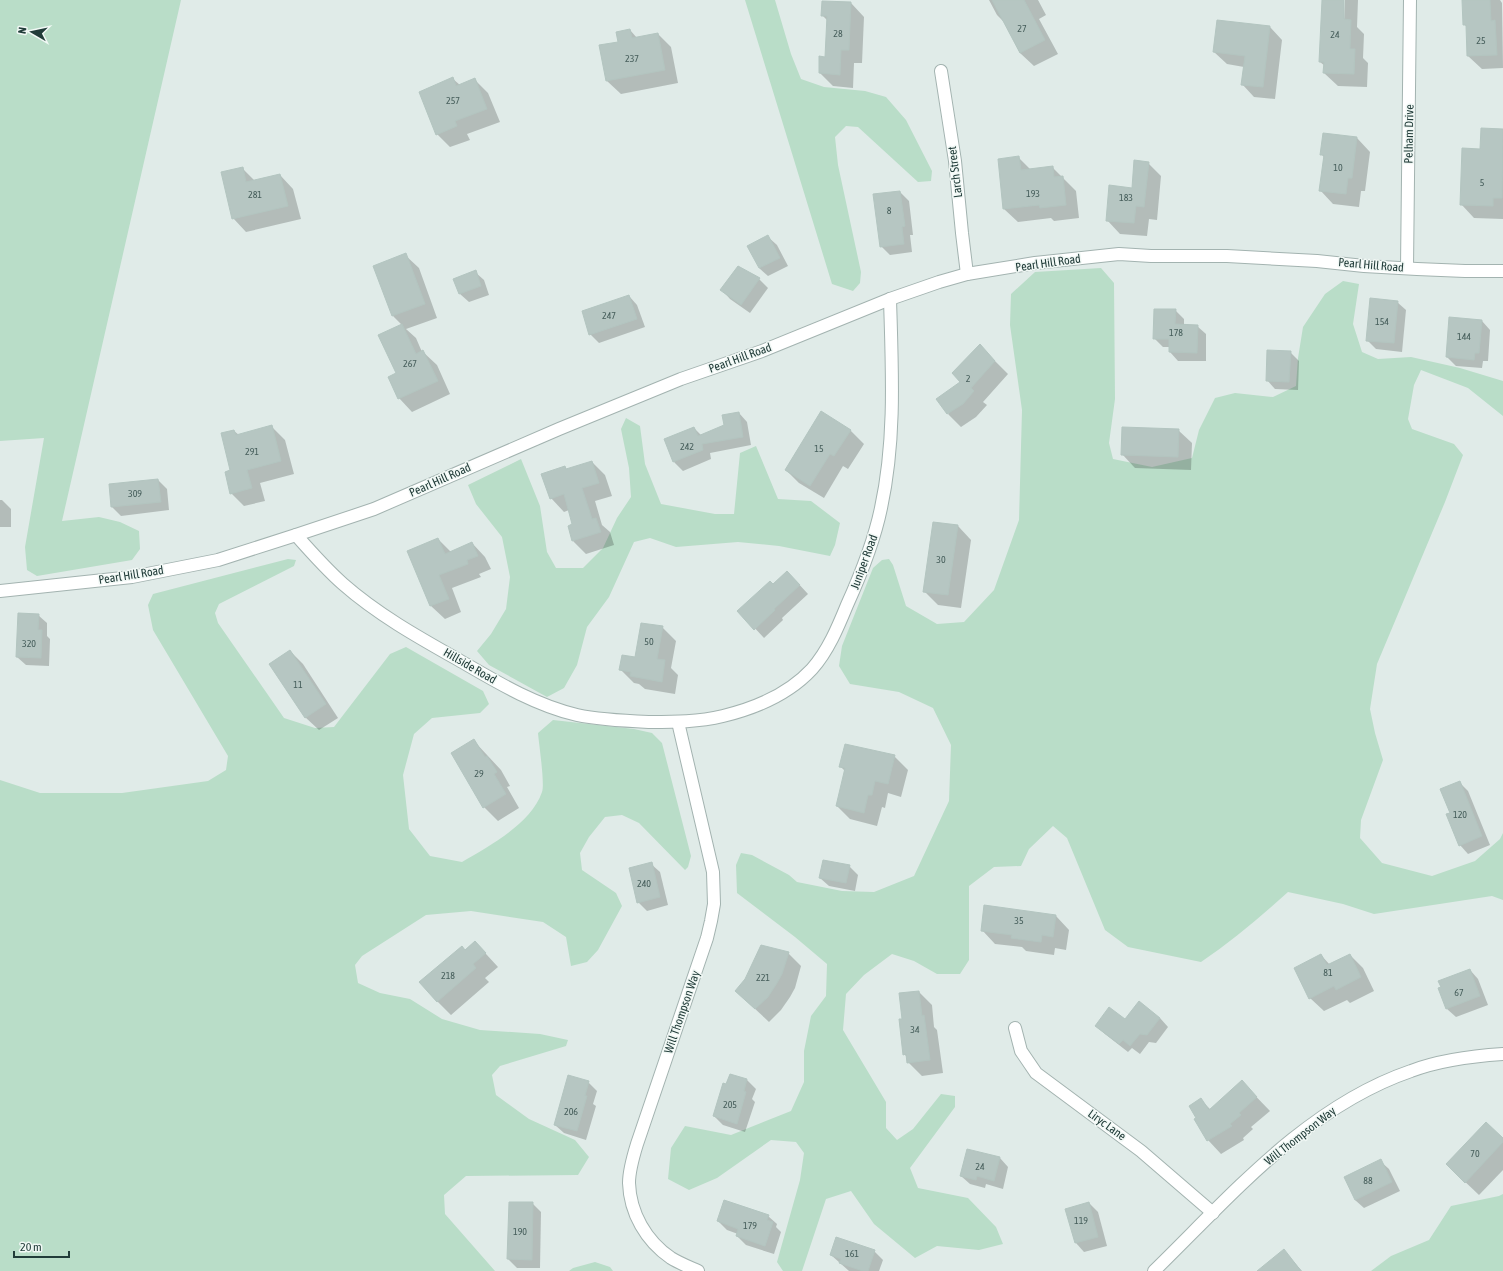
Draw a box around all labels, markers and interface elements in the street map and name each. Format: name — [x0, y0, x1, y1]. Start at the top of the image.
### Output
north arrow — [12, 12, 52, 52]
house number: 27 — [1017, 23, 1027, 34]
text: N — [16, 26, 29, 35]
house number: 28 — [833, 28, 843, 39]
house number: 24 — [1330, 29, 1340, 40]
house number: 25 — [1476, 35, 1486, 46]
house number: 237 — [625, 53, 639, 64]
house number: 257 — [446, 95, 460, 106]
street label: Pelham Drive — [1401, 104, 1417, 164]
street label: Larch Street — [945, 145, 965, 199]
house number: 10 — [1333, 162, 1343, 173]
house number: 5 — [1480, 177, 1485, 188]
house number: 193 — [1026, 188, 1040, 199]
house number: 281 — [248, 189, 262, 200]
house number: 183 — [1119, 192, 1133, 203]
house number: 8 — [887, 205, 892, 216]
street label: Pearl Hill Road — [1014, 251, 1082, 275]
street label: Pearl Hill Road — [1338, 255, 1404, 275]
house number: 247 — [602, 310, 616, 321]
house number: 154 — [1375, 316, 1389, 327]
house number: 178 — [1169, 327, 1183, 338]
house number: 144 — [1457, 331, 1471, 342]
street label: Pearl Hill Road — [707, 340, 773, 376]
house number: 267 — [403, 358, 417, 369]
house number: 2 — [966, 373, 971, 384]
house number: 242 — [680, 441, 694, 452]
house number: 15 — [814, 443, 824, 454]
house number: 291 — [245, 446, 259, 457]
street label: Pearl Hill Road — [407, 460, 473, 500]
house number: 309 — [128, 488, 142, 499]
street label: Juniper Road — [848, 533, 880, 591]
house number: 30 — [936, 554, 946, 565]
street label: Pearl Hill Road — [97, 563, 165, 587]
house number: 50 — [644, 636, 654, 647]
house number: 320 — [22, 638, 36, 649]
street label: Hillside Road — [441, 645, 499, 687]
house number: 11 — [293, 679, 303, 690]
house number: 29 — [474, 768, 484, 779]
house number: 120 — [1453, 809, 1467, 820]
house number: 240 — [637, 878, 651, 889]
house number: 35 — [1014, 915, 1024, 926]
house number: 81 — [1323, 967, 1333, 978]
street label: Will Thompson Way — [661, 969, 703, 1055]
house number: 218 — [441, 970, 455, 981]
house number: 221 — [756, 972, 770, 983]
house number: 67 — [1454, 987, 1464, 998]
house number: 34 — [910, 1024, 920, 1035]
house number: 205 — [723, 1099, 737, 1110]
street label: Will Thompson Way — [1262, 1104, 1338, 1168]
house number: 206 — [564, 1106, 578, 1117]
street label: Liryc Lane — [1085, 1107, 1129, 1143]
house number: 70 — [1470, 1148, 1480, 1159]
house number: 24 — [975, 1161, 985, 1172]
house number: 88 — [1363, 1175, 1373, 1186]
house number: 119 — [1074, 1215, 1088, 1226]
house number: 179 — [743, 1220, 757, 1231]
house number: 190 — [513, 1226, 527, 1237]
scale bar — [14, 1233, 69, 1259]
text: 20 m — [20, 1240, 42, 1254]
house number: 161 — [845, 1248, 859, 1259]

